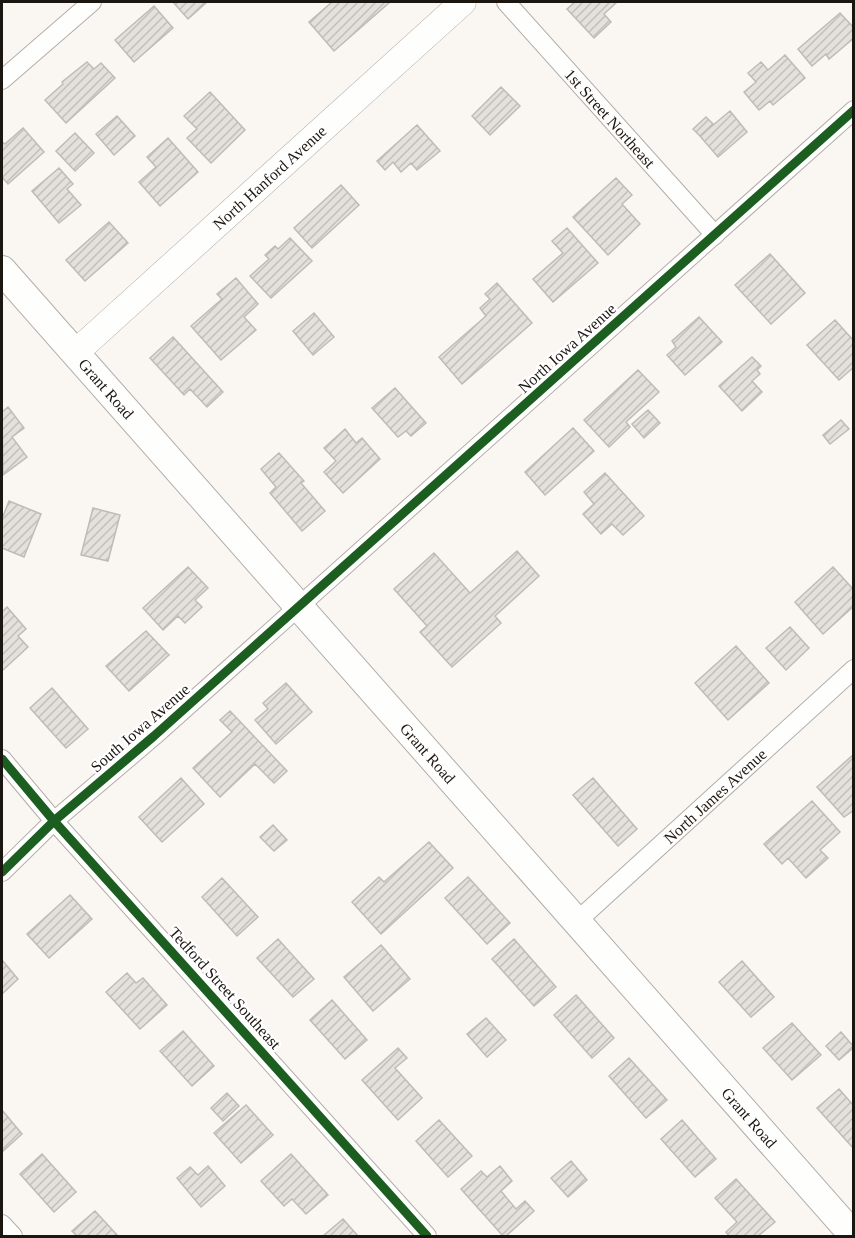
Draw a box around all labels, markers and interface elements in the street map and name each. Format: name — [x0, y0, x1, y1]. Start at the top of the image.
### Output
street label: 1st Street Northeast — [562, 65, 659, 171]
street label: North Hanford Avenue — [209, 122, 329, 233]
street label: North Iowa Avenue — [515, 300, 619, 396]
street label: Grant Road — [76, 355, 137, 422]
street label: South Iowa Avenue — [87, 681, 193, 775]
street label: Grant Road — [397, 720, 459, 786]
street label: North James Avenue — [660, 745, 769, 847]
street label: Tedford Street Southeast — [166, 924, 285, 1053]
street label: Grant Road — [719, 1084, 780, 1151]

